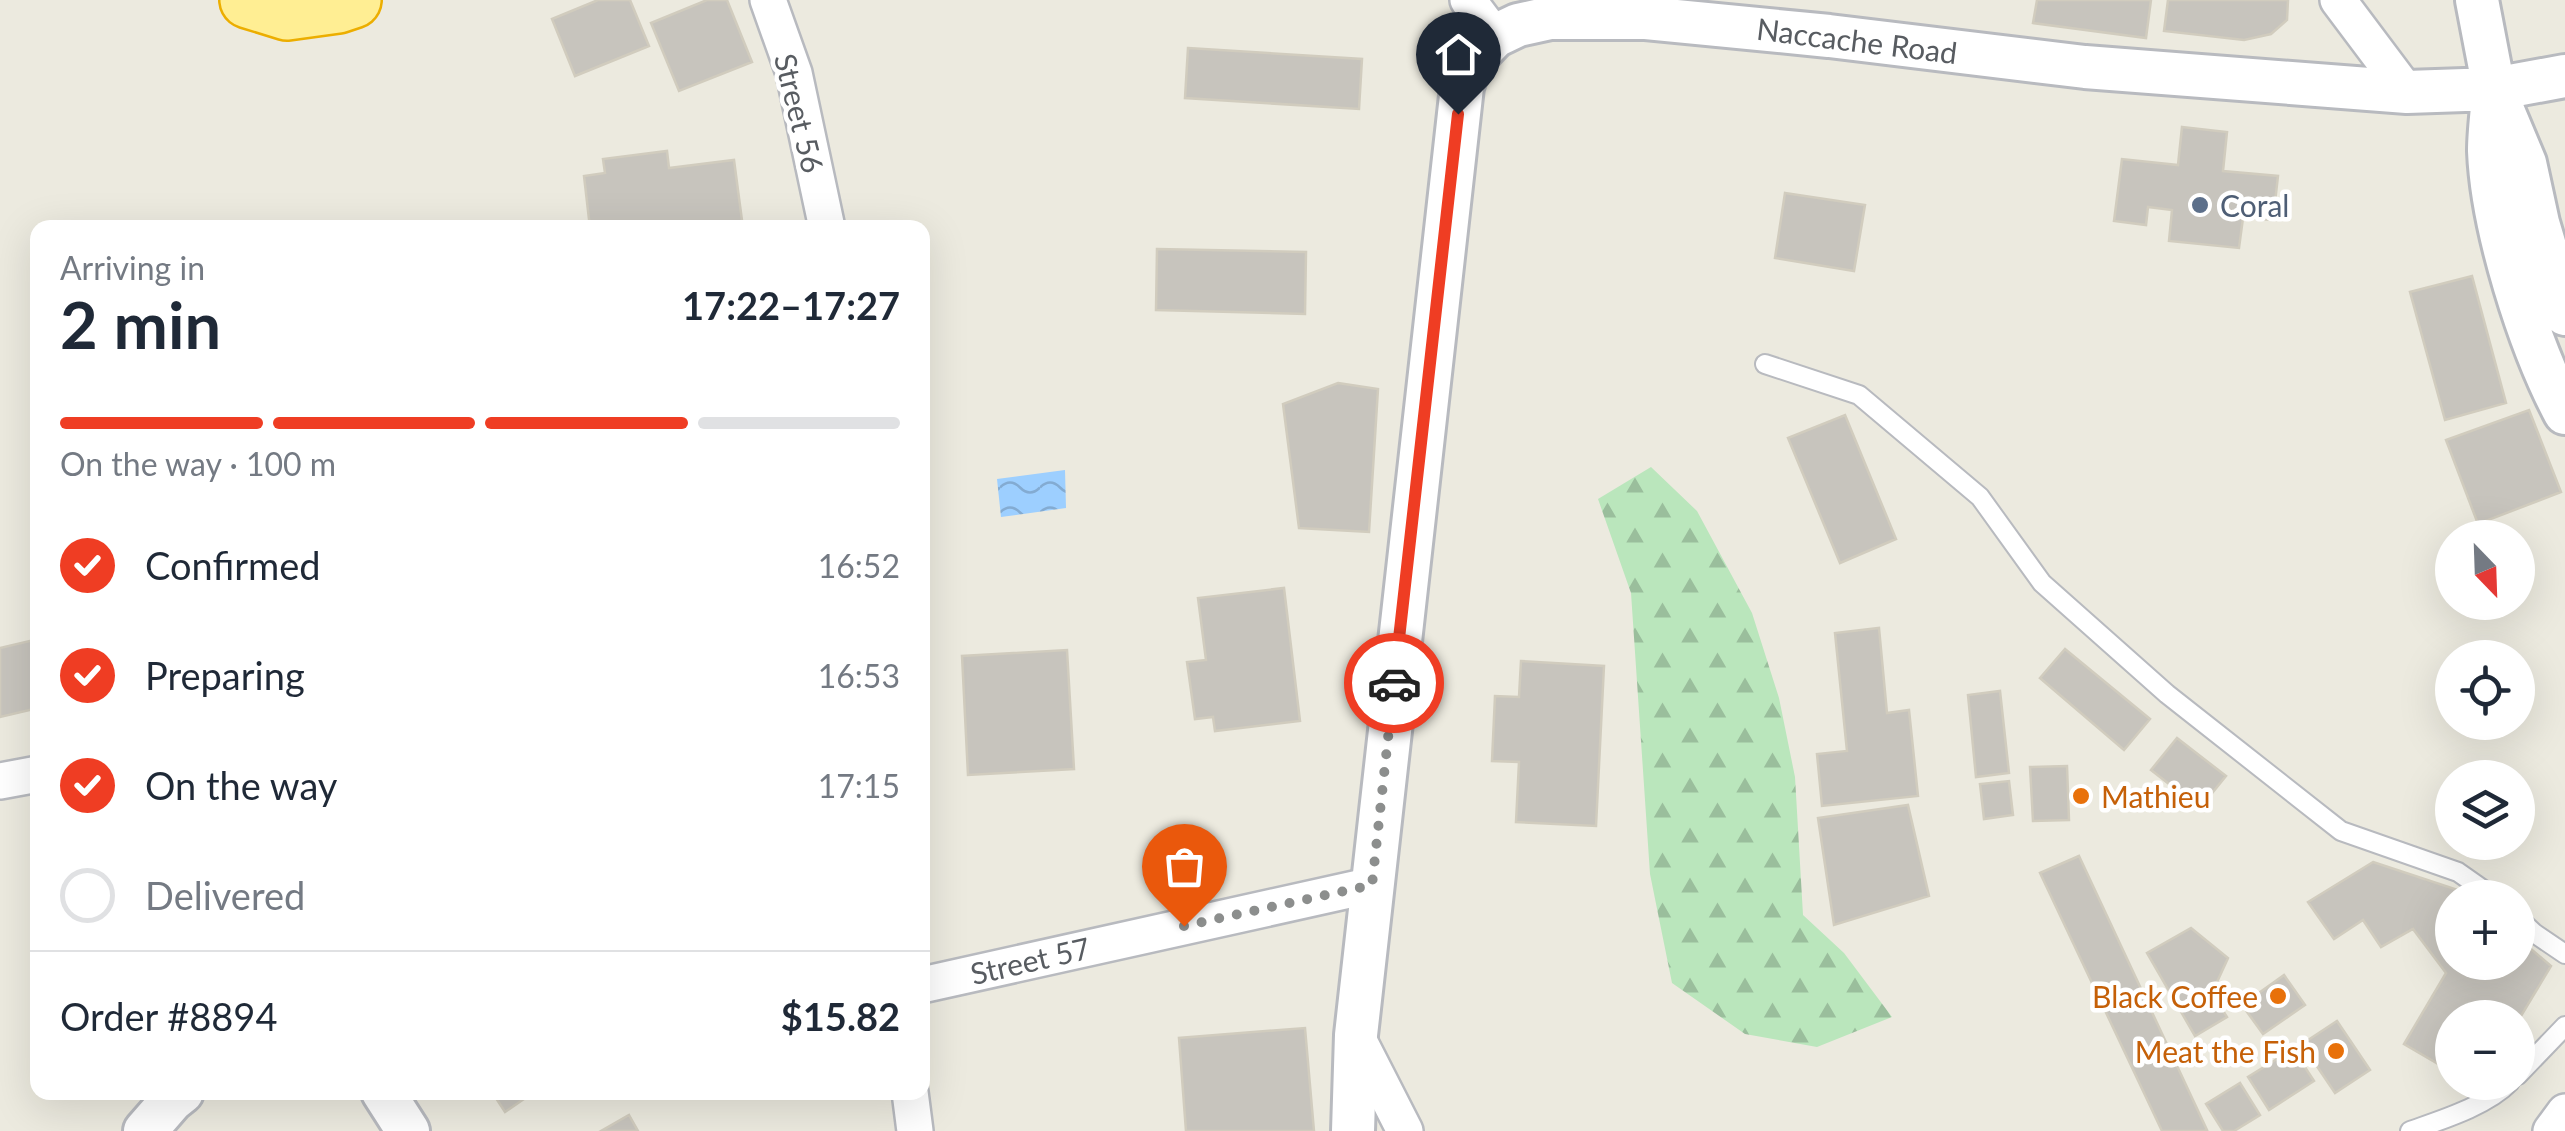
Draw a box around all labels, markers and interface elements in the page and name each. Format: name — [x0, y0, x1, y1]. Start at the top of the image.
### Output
street label: Naccache Road — [1755, 10, 1959, 70]
pin — [1416, 12, 1501, 115]
icon: home — [1431, 27, 1486, 82]
street label: Street 56 — [768, 50, 832, 176]
place label: Coral — [2220, 187, 2289, 223]
marker: Coral — [2189, 194, 2211, 216]
text: Arriving in — [60, 248, 205, 287]
text: 17:22–17:27 — [682, 282, 900, 328]
text: 2 min — [60, 285, 221, 363]
text: On the way · 100 m — [60, 444, 336, 483]
north arrow — [2435, 520, 2535, 620]
map controls — [2435, 520, 2535, 1100]
icon: check — [60, 538, 115, 593]
text: Confirmed — [145, 542, 321, 588]
text: 16:52 — [818, 546, 900, 585]
courier — [1344, 633, 1444, 733]
button: locate — [2435, 640, 2535, 740]
icon: check — [60, 648, 115, 703]
text: Preparing — [145, 652, 305, 698]
text: 16:53 — [818, 656, 900, 695]
icon: car — [1367, 656, 1422, 711]
icon: check — [60, 758, 115, 813]
button: layers — [2435, 760, 2535, 860]
text: On the way — [145, 762, 337, 808]
text: 17:15 — [818, 766, 900, 805]
place label: Mathieu — [2101, 778, 2210, 814]
marker: Mathieu — [2070, 785, 2092, 807]
pin — [1142, 824, 1227, 927]
icon: bag — [1157, 839, 1212, 894]
text: Delivered — [145, 872, 305, 918]
button: + — [2435, 880, 2535, 980]
street label: Street 57 — [967, 929, 1093, 991]
place label: Black Coffee — [2092, 978, 2258, 1014]
marker: Black Coffee — [2267, 985, 2289, 1007]
text: Order #8894 — [60, 993, 277, 1039]
text: $15.82 — [781, 993, 900, 1039]
button: − — [2435, 1000, 2535, 1100]
place label: Meat the Fish — [2135, 1033, 2316, 1069]
marker: Meat the Fish — [2325, 1040, 2347, 1062]

